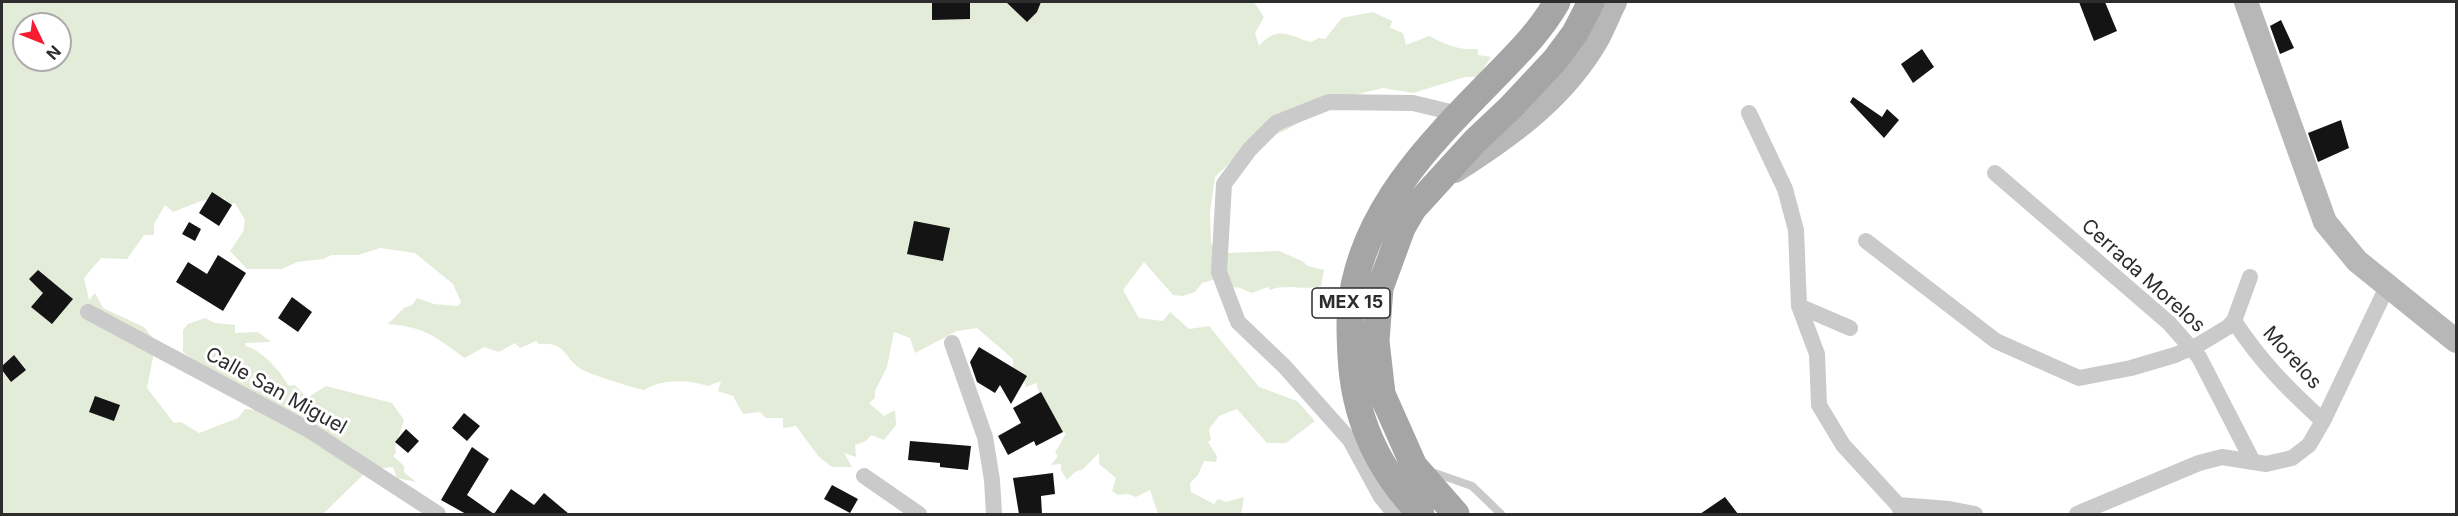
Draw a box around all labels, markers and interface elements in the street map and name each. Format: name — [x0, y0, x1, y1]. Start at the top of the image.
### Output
north arrow — [12, 12, 72, 72]
text: N — [42, 42, 65, 64]
street label: Cerrada Morelos — [2076, 214, 2210, 338]
road number: MEX 15 — [1312, 288, 1390, 318]
street label: Morelos — [2258, 322, 2326, 394]
street label: Calle San Miguel — [201, 342, 351, 440]

